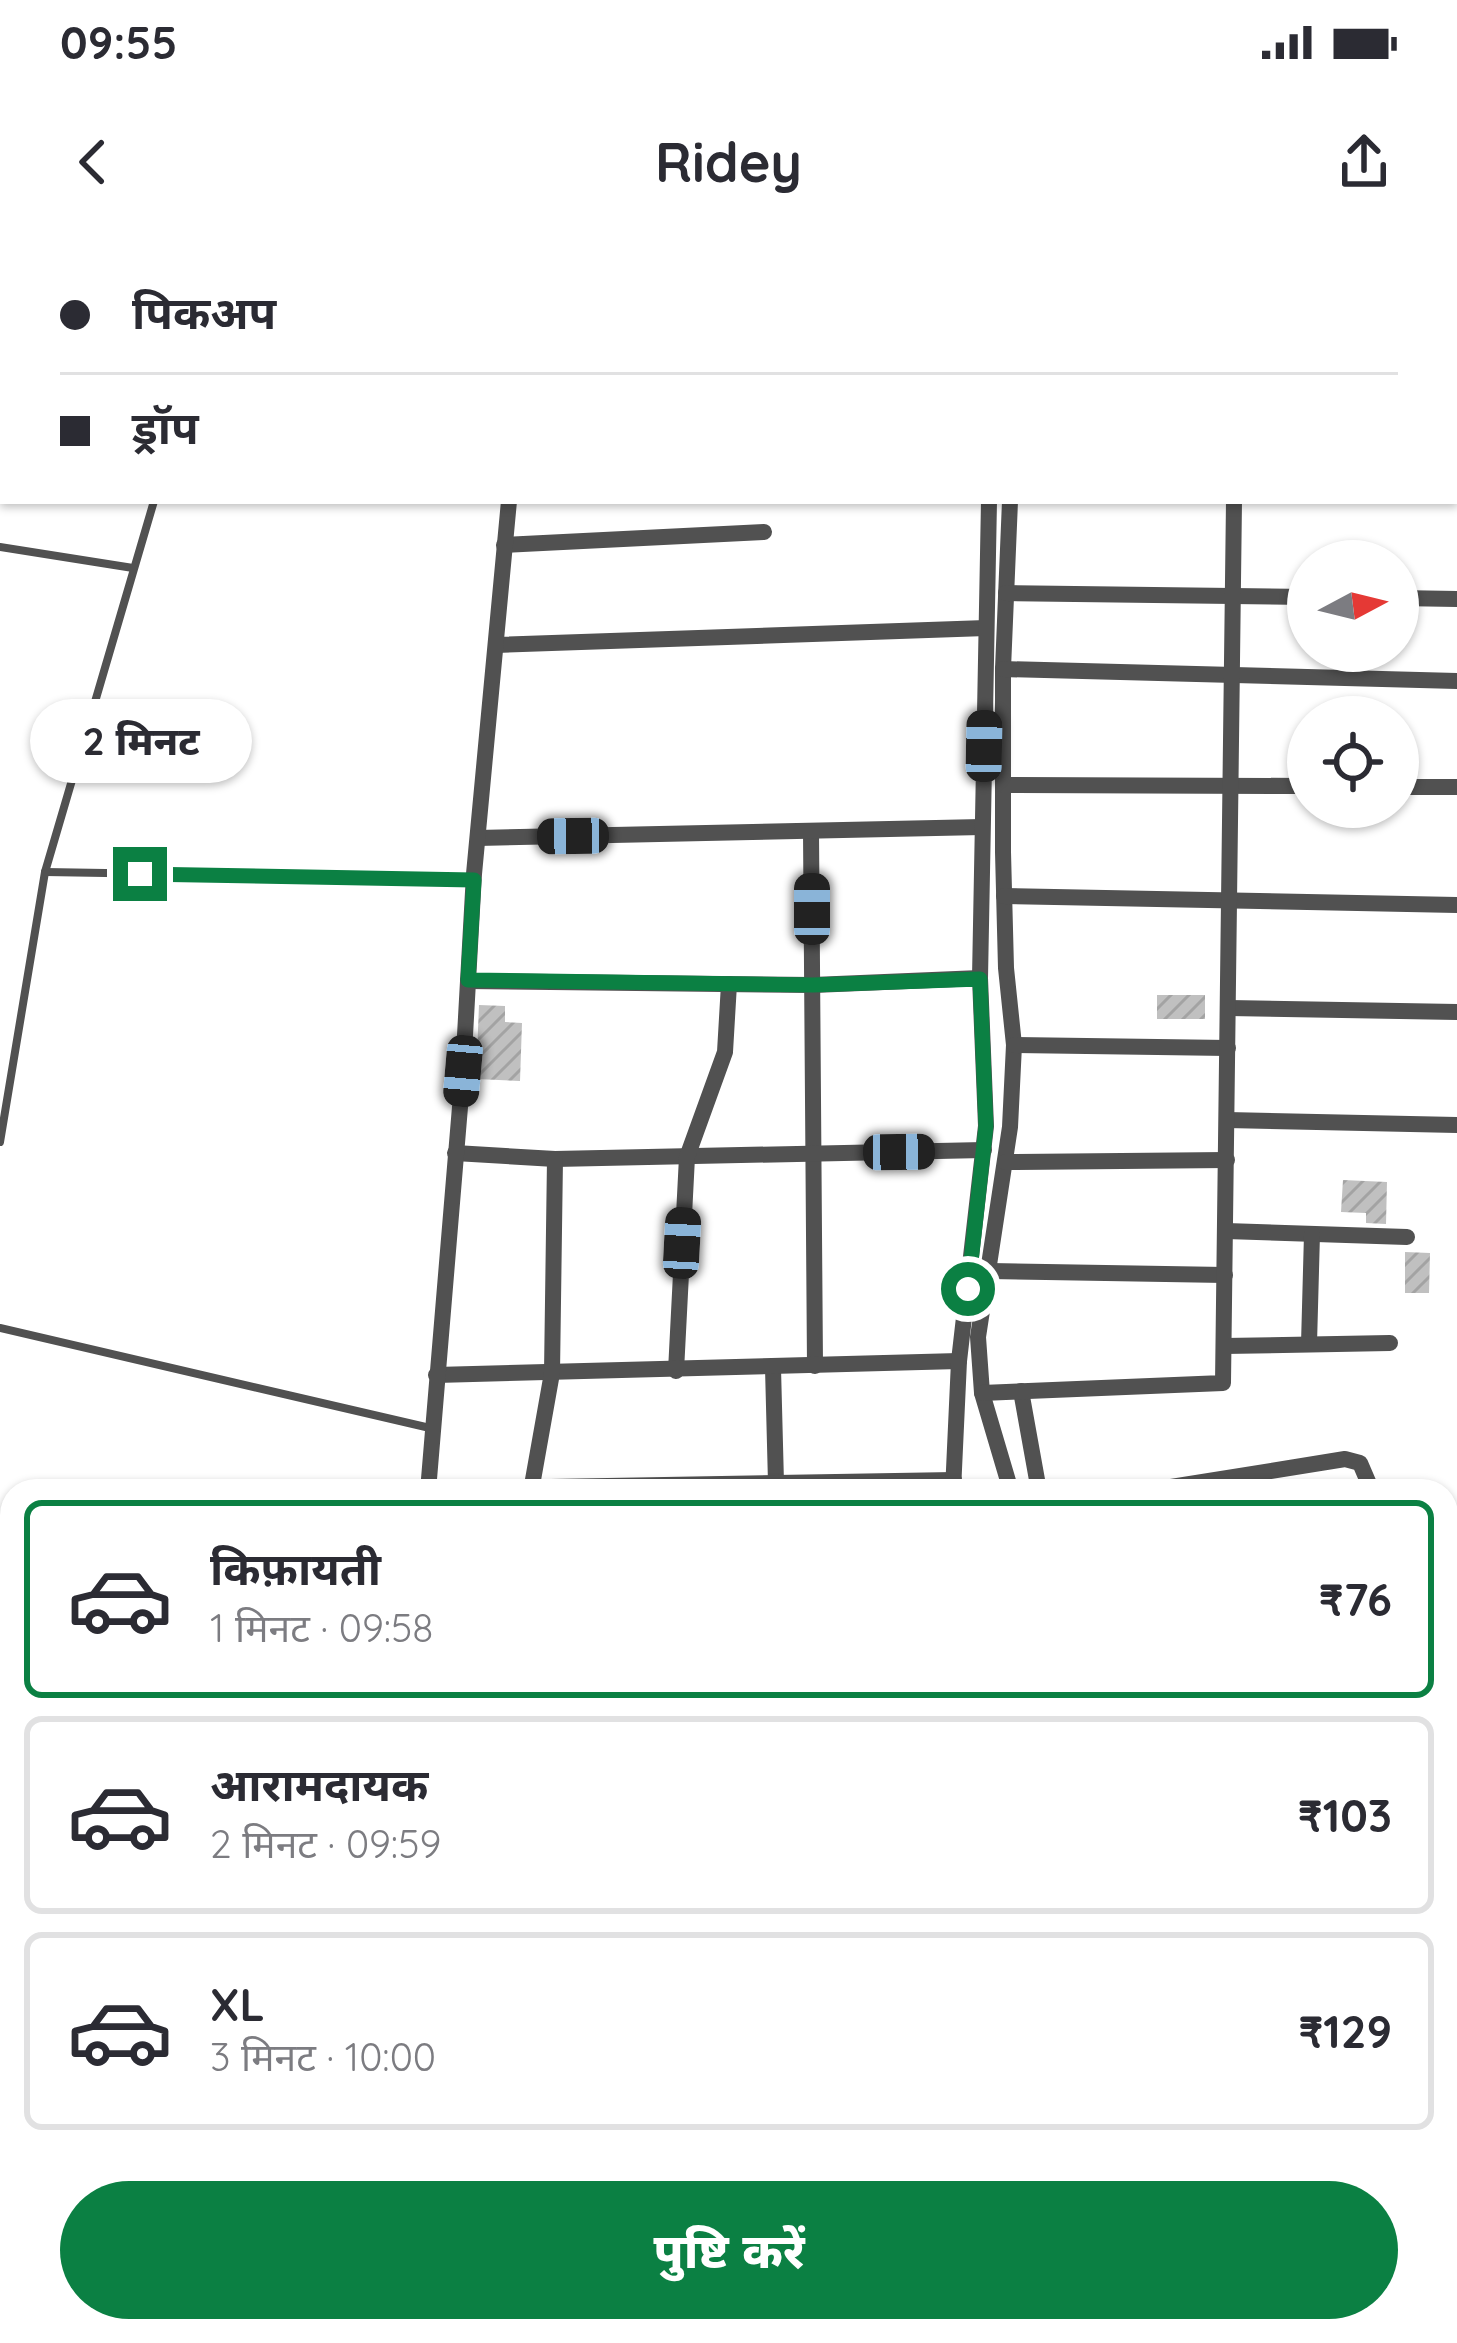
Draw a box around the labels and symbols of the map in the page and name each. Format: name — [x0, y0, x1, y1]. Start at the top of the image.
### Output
north arrow — [1287, 540, 1419, 672]
callout: 2 मिनट — [29, 700, 251, 784]
car — [965, 710, 1003, 782]
car — [537, 817, 609, 855]
route end — [113, 847, 167, 901]
car — [794, 873, 830, 945]
car — [442, 1034, 484, 1108]
car — [863, 1133, 935, 1171]
car — [662, 1206, 702, 1280]
route start — [941, 1262, 995, 1316]

